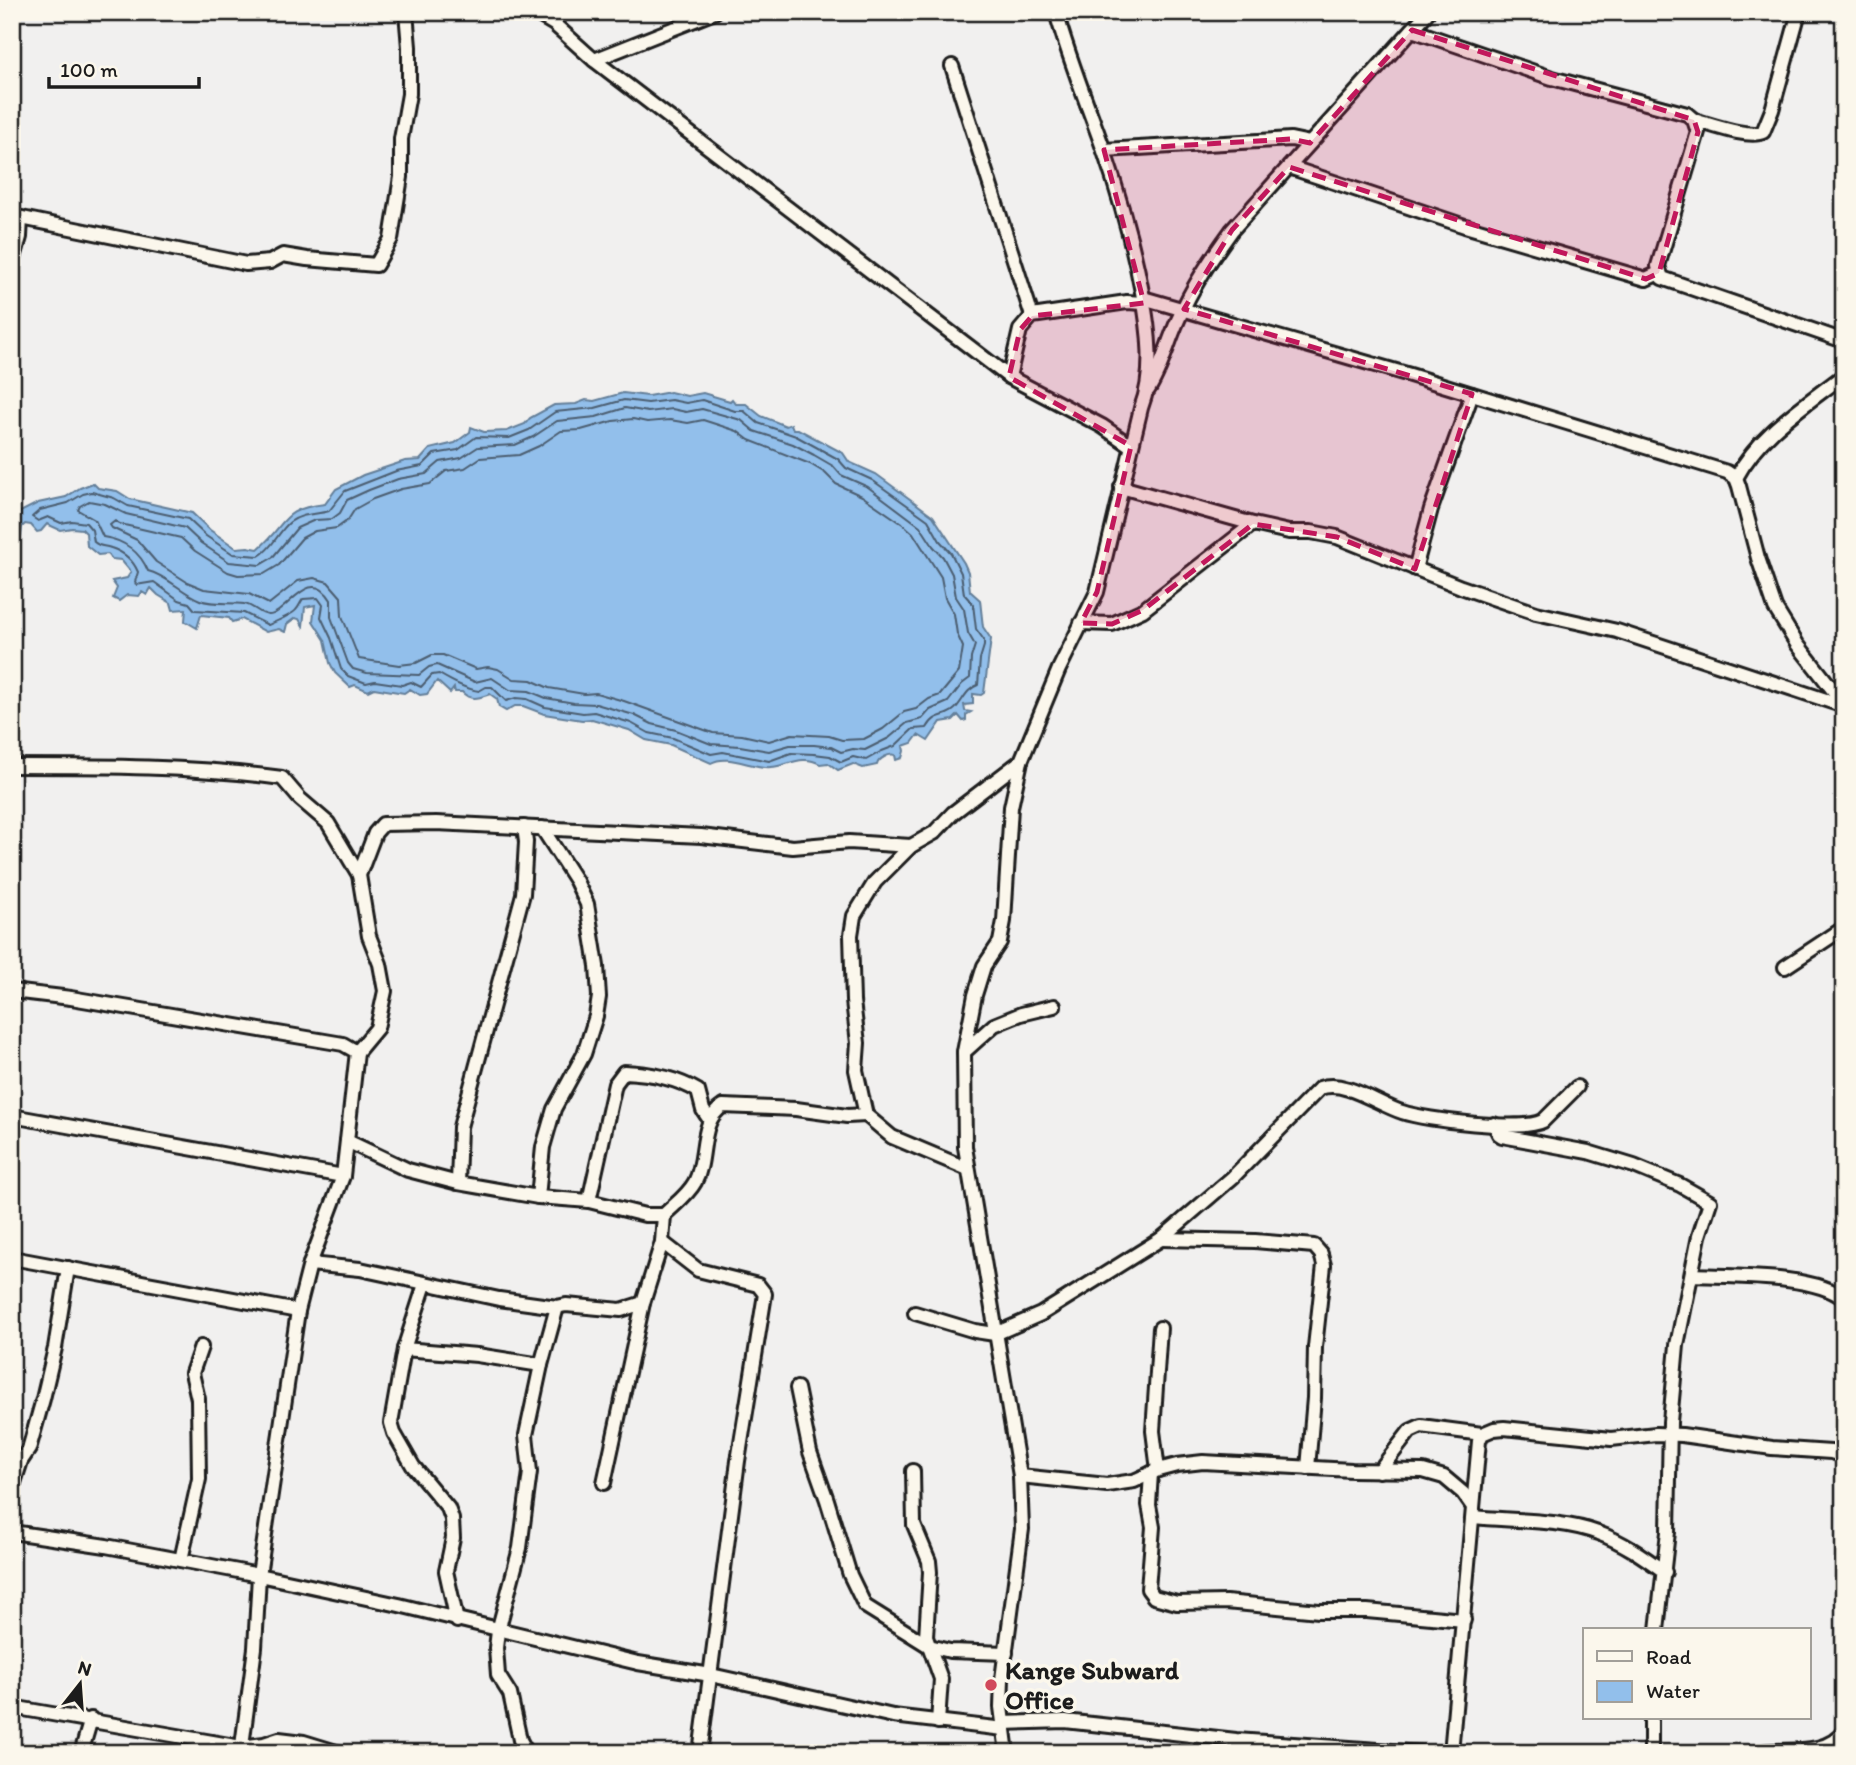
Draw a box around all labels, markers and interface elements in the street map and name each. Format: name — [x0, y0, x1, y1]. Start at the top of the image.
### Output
scale bar — [49, 46, 200, 90]
text: 100 m — [60, 57, 118, 82]
legend — [1583, 1628, 1811, 1720]
text: Road — [1646, 1644, 1692, 1669]
north arrow — [46, 1650, 116, 1720]
place label: Kange Subward Office — [1005, 1654, 1180, 1716]
text: N — [75, 1655, 94, 1681]
marker: Kange Subward Office — [983, 1677, 999, 1693]
text: Water — [1646, 1678, 1700, 1703]

